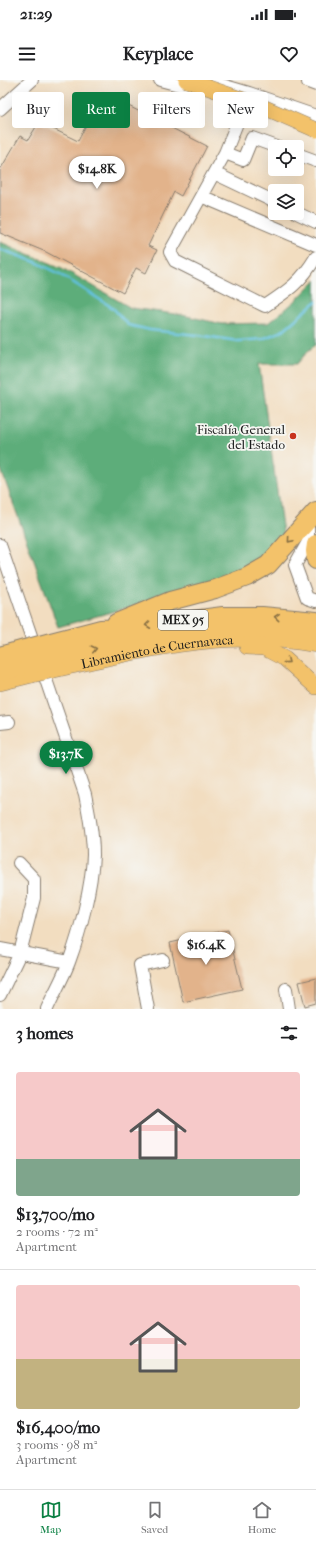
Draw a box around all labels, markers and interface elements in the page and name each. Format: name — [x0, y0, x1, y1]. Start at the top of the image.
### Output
text: 21:29 — [20, 5, 52, 23]
icon: menu — [16, 43, 38, 65]
icon: heart — [278, 43, 300, 65]
text: Keyplace — [123, 44, 193, 65]
chip: Buy — [12, 92, 64, 128]
chip: Rent — [72, 92, 130, 128]
chip: Filters — [138, 92, 205, 128]
chip: New — [213, 92, 268, 128]
map controls — [268, 140, 304, 220]
button: locate — [268, 140, 304, 176]
pin: $14.8K — [64, 156, 130, 190]
text: $14.8K — [78, 161, 116, 176]
button: layers — [268, 184, 304, 220]
place label: Fiscalía General del Estado — [197, 422, 285, 452]
marker: Fiscalía General del Estado — [288, 431, 298, 441]
one-way arrow — [287, 535, 294, 543]
road number: MEX 95 — [158, 610, 208, 630]
one-way arrow — [274, 612, 280, 621]
one-way arrow — [145, 620, 151, 629]
street label: Libramiento de Cuernavaca — [80, 632, 235, 671]
one-way arrow — [91, 645, 97, 653]
one-way arrow — [282, 656, 289, 663]
pin: $13.7K — [33, 741, 99, 775]
text: $13.7K — [49, 746, 83, 761]
pin: $16.4K — [173, 932, 239, 966]
text: $16.4K — [187, 937, 225, 952]
icon: filters — [278, 1022, 300, 1044]
text: 3 homes — [16, 1023, 73, 1043]
icon: home — [122, 1098, 194, 1170]
text: $13,700/mo — [16, 1204, 95, 1224]
text: 2 rooms · 72 m² — [16, 1224, 98, 1239]
text: Apartment — [16, 1239, 77, 1254]
icon: home — [122, 1311, 194, 1383]
text: $16,400/mo — [16, 1417, 100, 1437]
text: 3 rooms · 98 m² — [16, 1437, 97, 1452]
text: Apartment — [16, 1452, 77, 1467]
tab: Map — [40, 1499, 62, 1536]
tab: Saved — [141, 1499, 168, 1536]
tab: Home — [248, 1499, 276, 1536]

